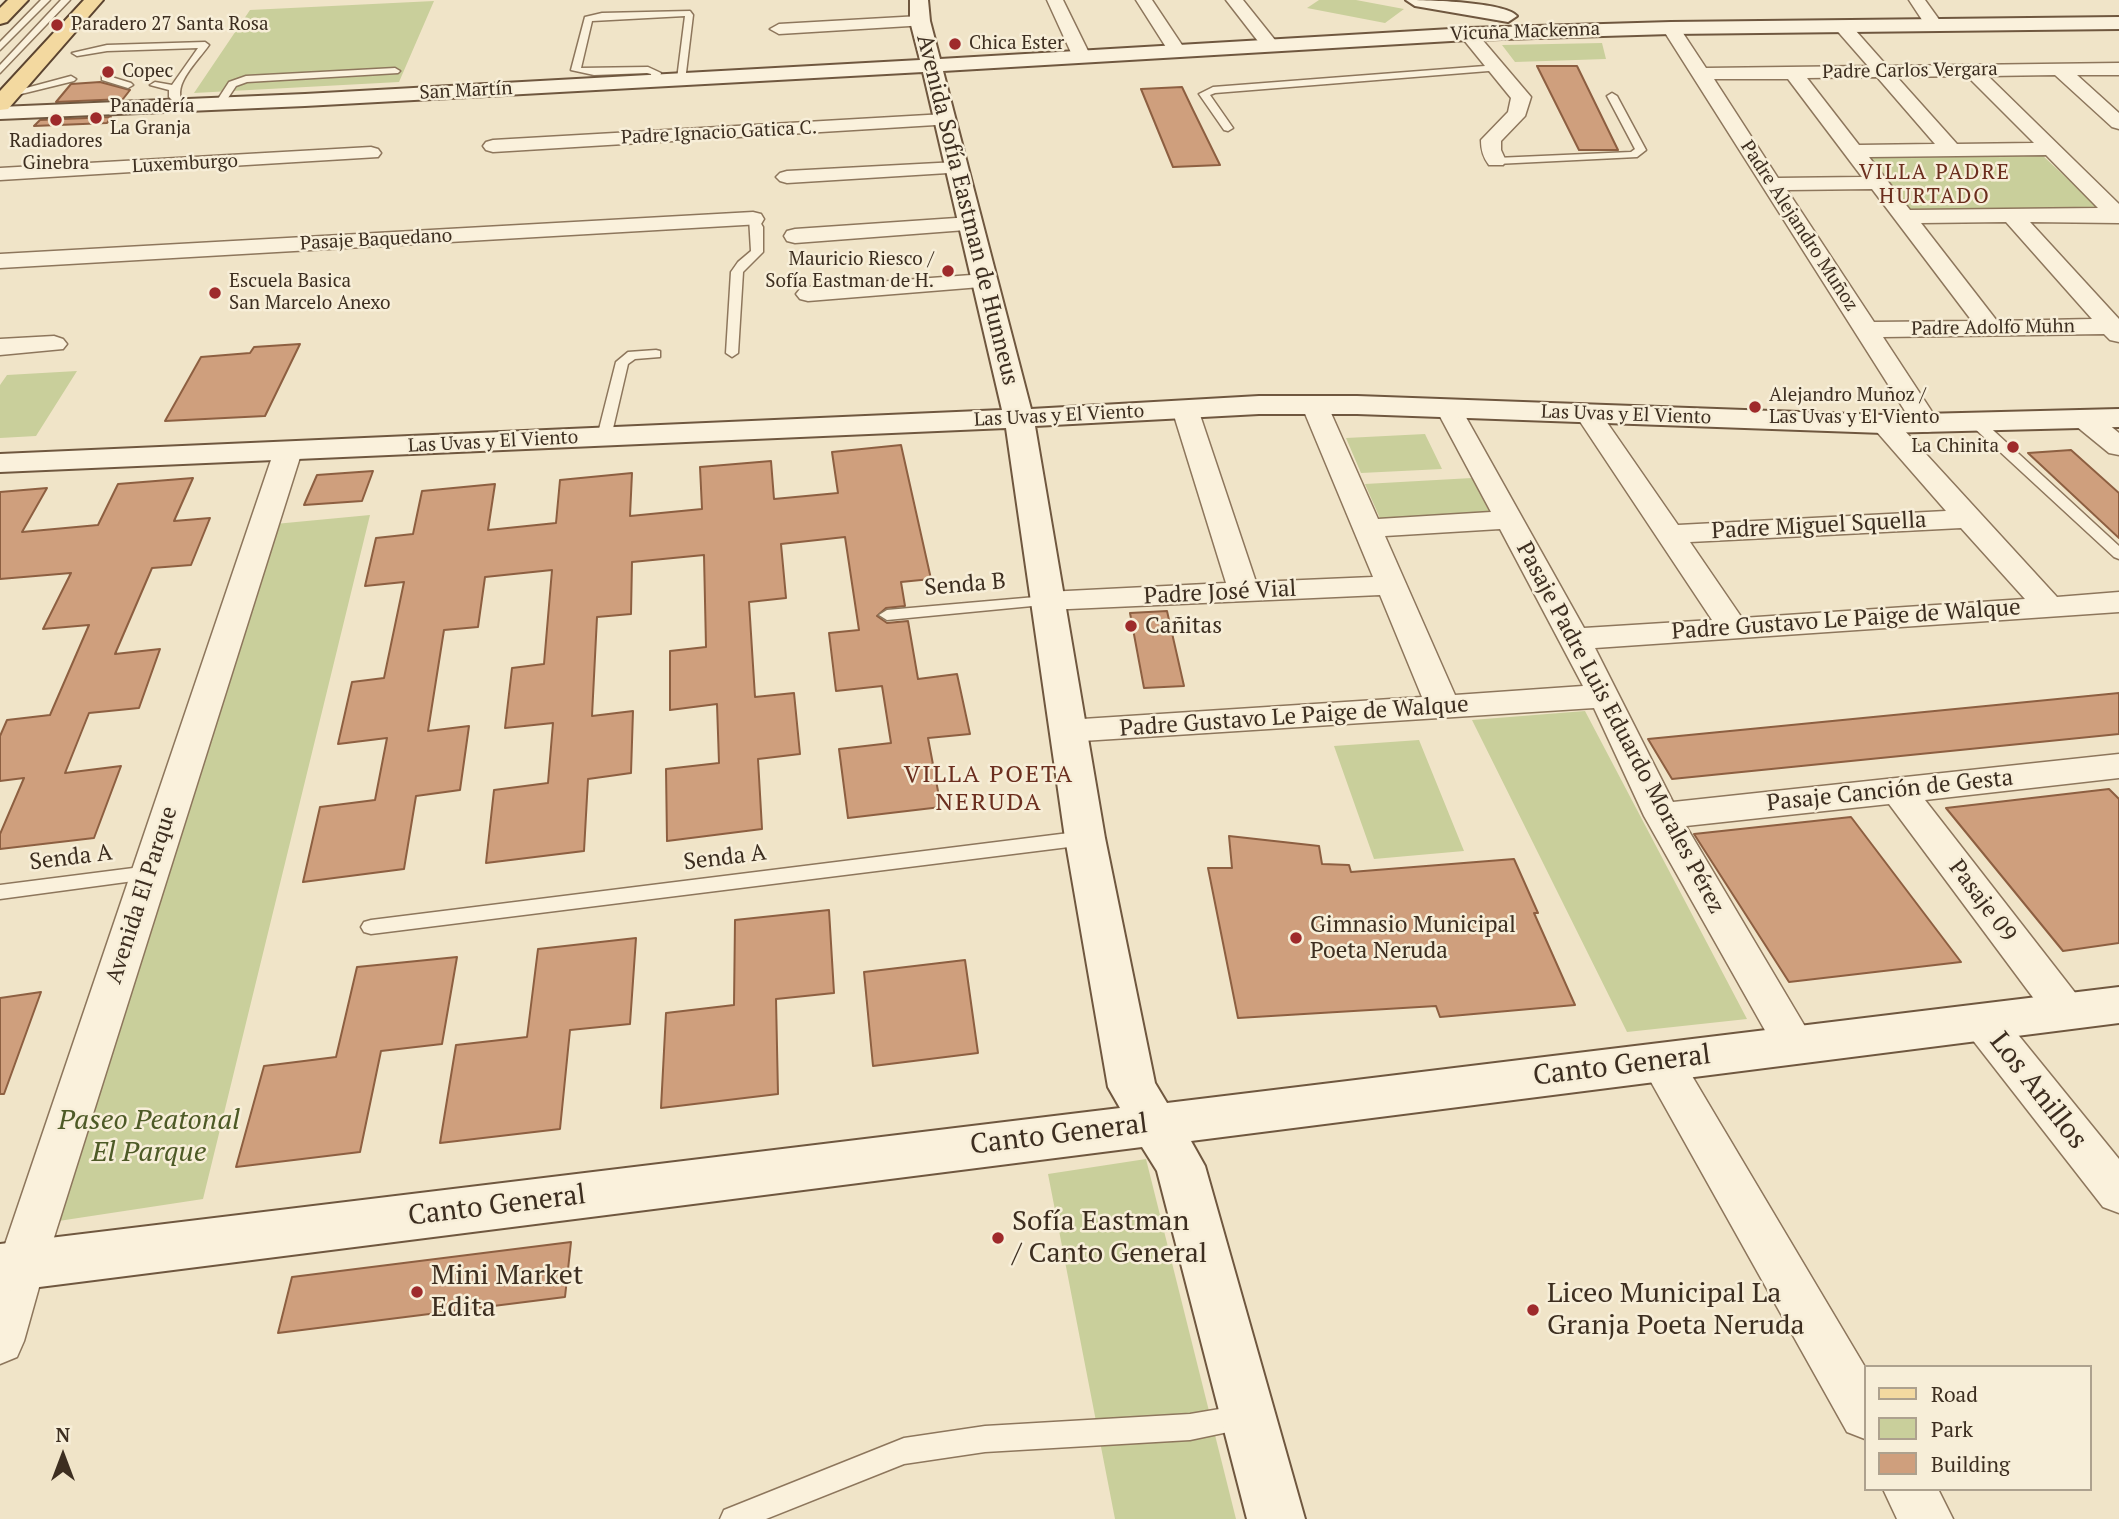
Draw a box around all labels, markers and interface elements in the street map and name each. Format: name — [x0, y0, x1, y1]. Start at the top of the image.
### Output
place label: Paradero 27 Santa Rosa — [71, 14, 269, 36]
marker: Paradero 27 Santa Rosa — [49, 17, 65, 33]
street label: Vicuña Mackenna — [1450, 18, 1600, 46]
street label: Avenida Sofía Eastman de Hunneus — [910, 32, 1024, 388]
place label: Chica Ester — [969, 33, 1064, 55]
marker: Chica Ester — [947, 36, 963, 52]
street label: Padre Carlos Vergara — [1822, 58, 1998, 84]
place label: Copec — [122, 61, 173, 83]
marker: Copec — [100, 64, 116, 80]
street label: San Martín — [419, 77, 513, 105]
place label: Panadería La Granja — [110, 96, 194, 140]
marker: Panadería La Granja — [88, 110, 104, 126]
marker: Radiadores Ginebra — [48, 112, 64, 128]
street label: Padre Ignacio Gatica C. — [620, 116, 818, 150]
place label: Radiadores Ginebra — [9, 131, 103, 175]
street label: Padre Alejandro Muñoz — [1735, 136, 1863, 316]
street label: Luxemburgo — [131, 150, 239, 178]
district label: VILLA PADRE HURTADO — [1860, 160, 2010, 210]
street label: Pasaje Baquedano — [299, 225, 453, 255]
place label: Mauricio Riesco / Sofía Eastman de H. — [765, 249, 934, 293]
marker: Mauricio Riesco / Sofía Eastman de H. — [940, 263, 956, 279]
place label: Escuela Basica San Marcelo Anexo — [229, 271, 391, 315]
marker: Escuela Basica San Marcelo Anexo — [207, 285, 223, 301]
street label: Padre Adolfo Muhn — [1911, 315, 2075, 341]
place label: Alejandro Muñoz / Las Uvas y El Viento — [1769, 385, 1939, 429]
marker: Alejandro Muñoz / Las Uvas y El Viento — [1747, 399, 1763, 415]
street label: Las Uvas y El Viento — [973, 400, 1145, 432]
street label: Las Uvas y El Viento — [1540, 401, 1712, 429]
street label: Las Uvas y El Viento — [407, 426, 579, 458]
place label: La Chinita — [1912, 436, 1999, 458]
marker: La Chinita — [2005, 439, 2021, 455]
street label: Padre Miguel Squella — [1711, 507, 1927, 545]
street label: Pasaje Padre Luis Eduardo Morales Pérez — [1510, 537, 1730, 919]
street label: Senda B — [923, 568, 1007, 602]
street label: Padre José Vial — [1143, 575, 1297, 611]
street label: Padre Gustavo Le Paige de Walque — [1671, 594, 2021, 646]
place label: Cañitas — [1145, 612, 1222, 640]
marker: Cañitas — [1123, 618, 1139, 634]
street label: Padre Gustavo Le Paige de Walque — [1119, 691, 1469, 743]
district label: VILLA POETA NERUDA — [905, 761, 1073, 817]
street label: Pasaje Canción de Gesta — [1765, 764, 2015, 818]
street label: Avenida El Parque — [100, 803, 184, 987]
street label: Senda A — [28, 839, 114, 877]
street label: Senda A — [682, 839, 768, 877]
street label: Pasaje 09 — [1942, 855, 2022, 947]
place label: Gimnasio Municipal Poeta Neruda — [1310, 911, 1516, 965]
marker: Gimnasio Municipal Poeta Neruda — [1288, 930, 1304, 946]
street label: Los Anillos — [1982, 1026, 2094, 1156]
street label: Canto General — [1531, 1038, 1713, 1094]
park label: Paseo Peatonal El Parque — [58, 1104, 240, 1170]
street label: Canto General — [968, 1107, 1150, 1163]
street label: Canto General — [406, 1178, 588, 1234]
place label: Sofía Eastman / Canto General — [1012, 1205, 1207, 1271]
marker: Sofía Eastman / Canto General — [990, 1230, 1006, 1246]
place label: Mini Market Edita — [431, 1259, 583, 1325]
place label: Liceo Municipal La Granja Poeta Neruda — [1547, 1277, 1805, 1343]
marker: Mini Market Edita — [409, 1284, 425, 1300]
marker: Liceo Municipal La Granja Poeta Neruda — [1525, 1302, 1541, 1318]
legend — [1864, 1365, 2091, 1491]
text: Road — [1931, 1380, 1978, 1408]
text: Park — [1931, 1415, 1973, 1443]
north arrow — [28, 1421, 98, 1491]
text: N — [56, 1422, 70, 1447]
text: Building — [1931, 1450, 2010, 1478]

